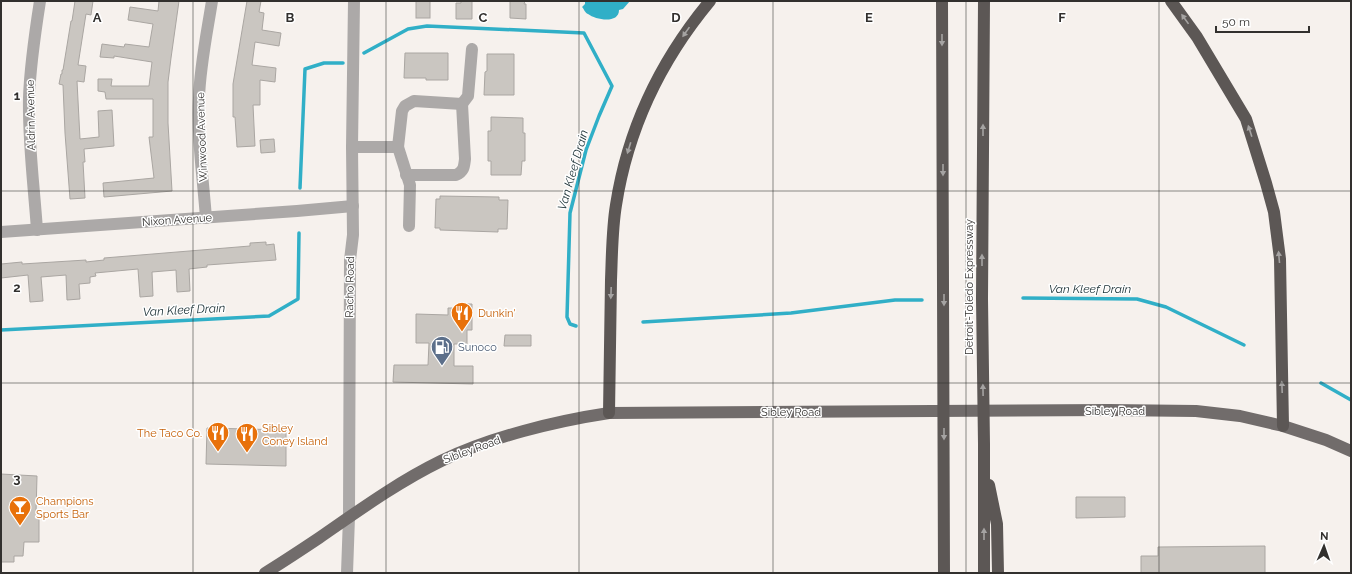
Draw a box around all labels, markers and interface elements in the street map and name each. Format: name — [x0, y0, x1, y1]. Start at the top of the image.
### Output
scale bar — [1216, 8, 1309, 34]
text: A — [93, 10, 102, 25]
text: B — [286, 10, 295, 25]
text: C — [479, 10, 488, 25]
text: D — [671, 10, 681, 25]
text: E — [865, 10, 873, 25]
text: F — [1058, 10, 1066, 25]
one-way arrow — [1181, 14, 1189, 25]
text: 50 m — [1222, 15, 1250, 29]
one-way arrow — [682, 27, 690, 37]
one-way arrow — [939, 34, 946, 46]
street label: Aldrin Avenue — [24, 79, 38, 151]
text: 1 — [14, 88, 21, 103]
street label: Winwood Avenue — [194, 91, 210, 182]
one-way arrow — [980, 123, 986, 136]
one-way arrow — [1247, 125, 1253, 137]
water label: Van Kleef Drain — [555, 128, 591, 212]
one-way arrow — [626, 142, 632, 154]
one-way arrow — [940, 164, 946, 177]
street label: Nixon Avenue — [142, 211, 213, 229]
street label: Detroit-Toledo Expressway — [963, 219, 976, 355]
one-way arrow — [1276, 251, 1283, 263]
one-way arrow — [979, 253, 985, 266]
street label: Racho Road — [343, 256, 357, 318]
text: 2 — [13, 280, 21, 295]
water label: Van Kleef Drain — [1049, 282, 1132, 296]
one-way arrow — [607, 287, 614, 299]
one-way arrow — [941, 294, 947, 307]
restaurant icon: Dunkin' — [449, 300, 475, 333]
water label: Van Kleef Drain — [142, 301, 226, 319]
place label: Dunkin' — [478, 307, 516, 320]
fuel station icon: Sunoco — [429, 334, 455, 367]
place label: Sunoco — [458, 341, 497, 354]
one-way arrow — [1279, 380, 1285, 393]
one-way arrow — [980, 383, 986, 396]
street label: Sibley Road — [1085, 405, 1145, 418]
street label: Sibley Road — [761, 406, 821, 419]
restaurant icon: The Taco Co. — [205, 420, 231, 453]
restaurant icon: Sibley Coney Island — [234, 421, 260, 454]
place label: Sibley Coney Island — [262, 422, 328, 448]
place label: The Taco Co. — [137, 427, 202, 440]
one-way arrow — [941, 428, 947, 441]
street label: Sibley Road — [442, 434, 503, 466]
text: 3 — [13, 471, 21, 486]
bar icon: Champions Sports Bar — [7, 494, 33, 527]
place label: Champions Sports Bar — [36, 495, 94, 521]
north arrow — [1304, 526, 1344, 566]
one-way arrow — [981, 527, 987, 540]
text: N — [1320, 530, 1329, 543]

